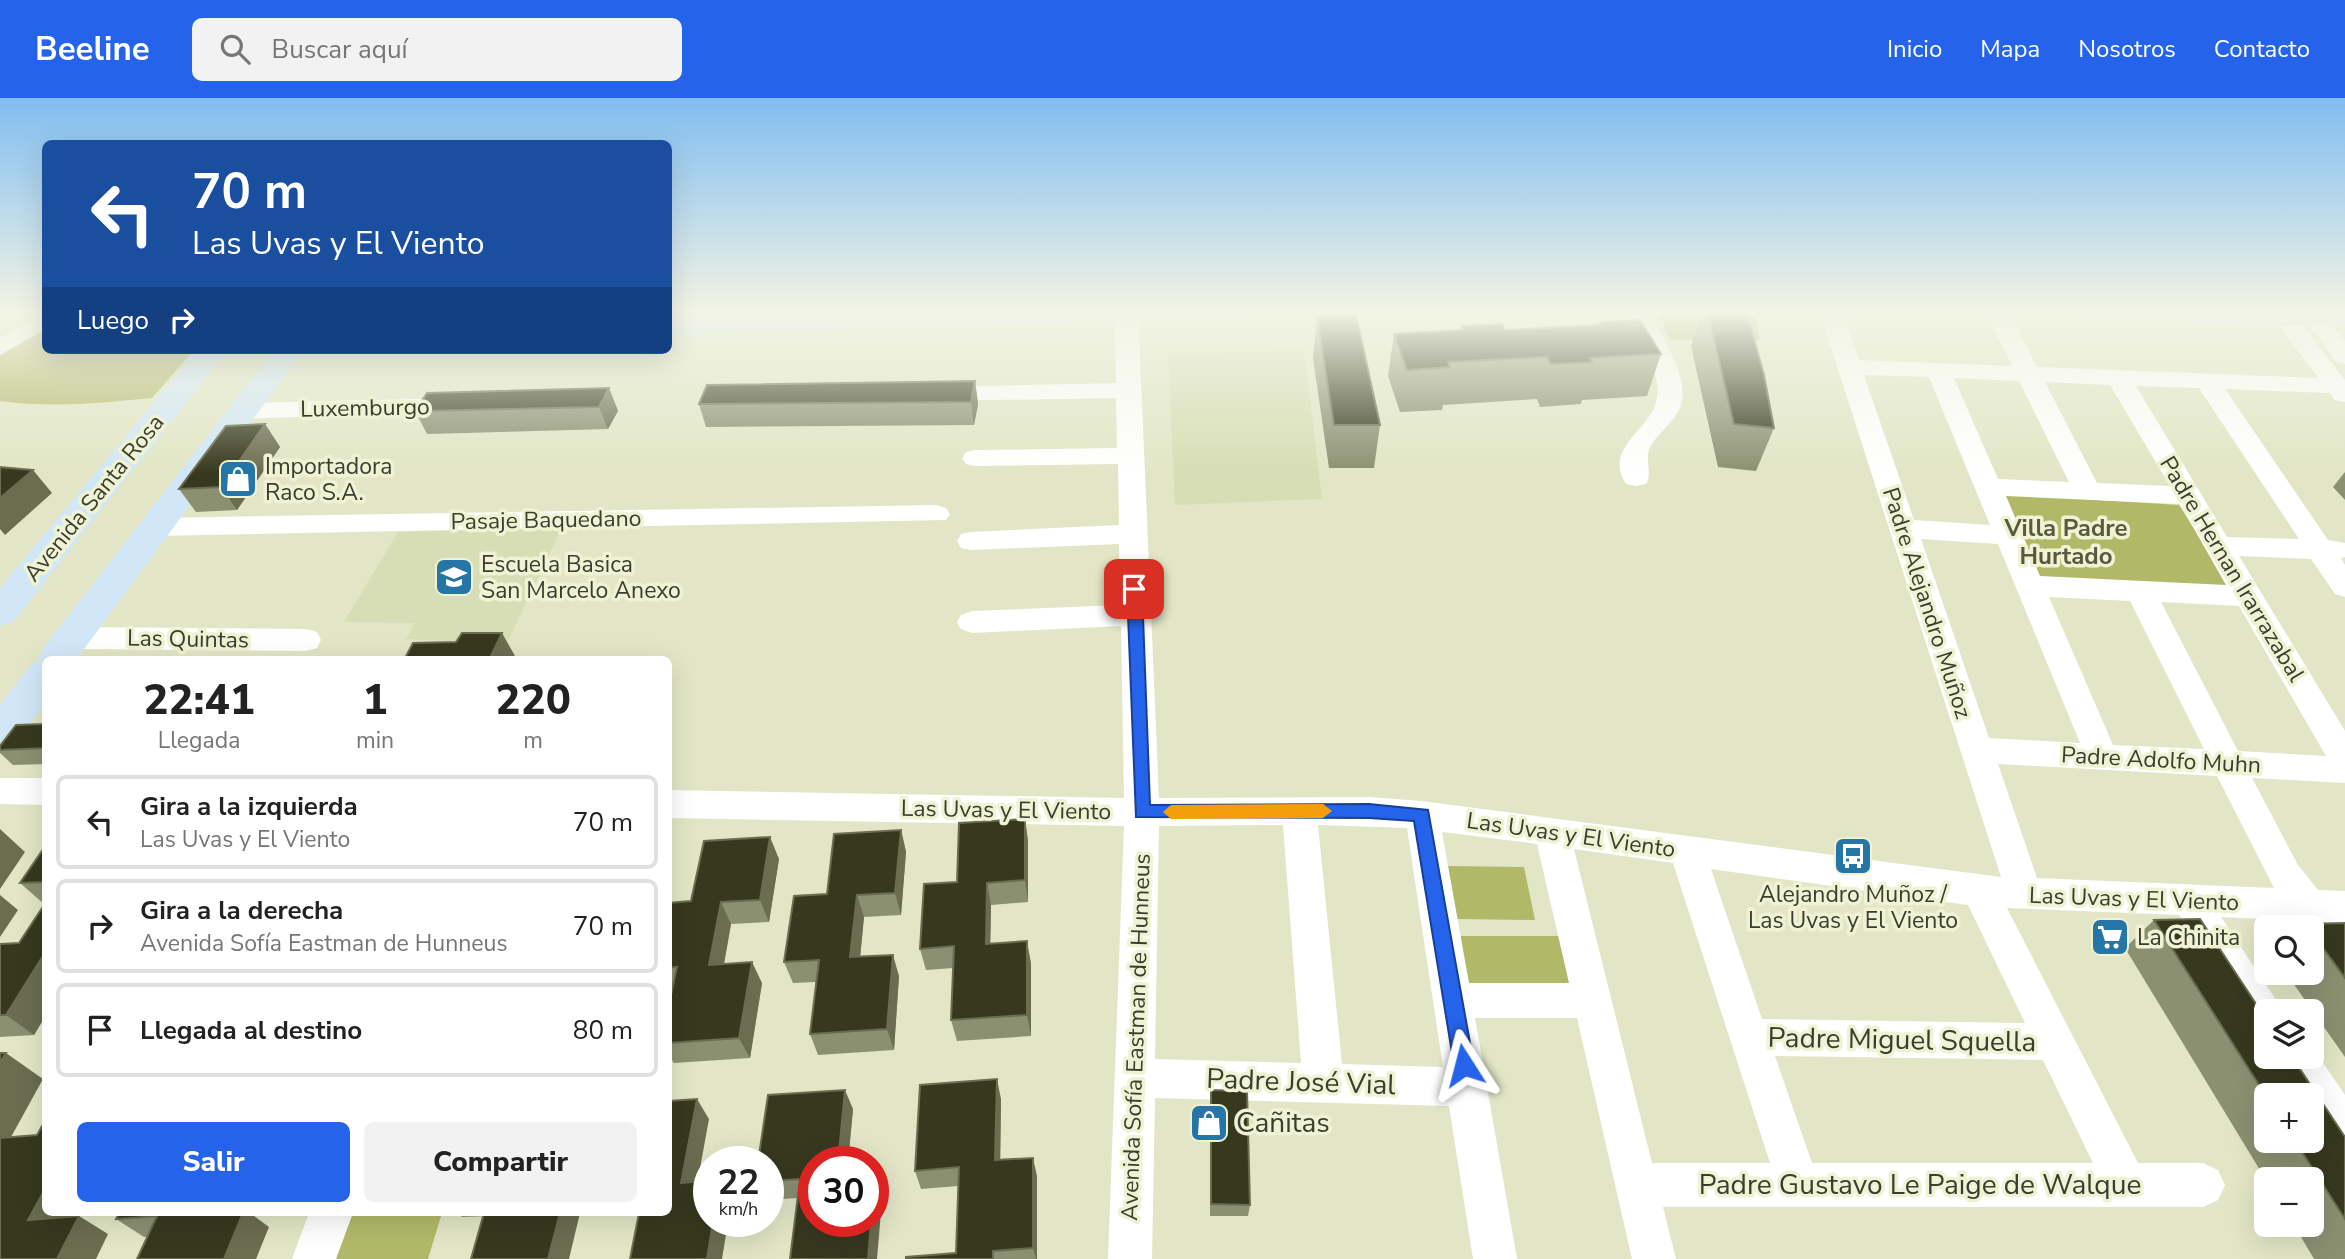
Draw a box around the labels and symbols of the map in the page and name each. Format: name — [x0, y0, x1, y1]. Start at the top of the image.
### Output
street label: Luxemburgo — [300, 391, 430, 425]
street label: Avenida Santa Rosa — [17, 408, 171, 588]
street label: Padre Hernan Irarrazabal — [2152, 450, 2312, 688]
place label: Importadora Raco S.A. — [265, 451, 392, 508]
shop icon: Importadora Raco S.A. — [217, 458, 259, 500]
street label: Padre Alejandro Muñoz — [1875, 483, 1979, 723]
street label: Pasaje Baquedano — [450, 503, 642, 537]
district label: Villa Padre Hurtado — [2004, 512, 2128, 572]
place label: Escuela Basica San Marcelo Anexo — [481, 549, 681, 606]
school or university icon: Escuela Basica San Marcelo Anexo — [433, 556, 475, 598]
pin — [1104, 559, 1164, 619]
street label: Las Quintas — [127, 622, 249, 656]
street label: Padre Adolfo Muhn — [2060, 739, 2262, 781]
street label: Las Uvas y El Viento — [901, 793, 1111, 827]
street label: Las Uvas y El Viento — [1465, 805, 1677, 865]
bus stop icon: Alejandro Muñoz / Las Uvas y El Viento — [1832, 835, 1874, 877]
street label: Avenida Sofía Eastman de Hunneus — [1114, 853, 1158, 1221]
place label: Alejandro Muñoz / Las Uvas y El Viento — [1748, 879, 1958, 936]
street label: Las Uvas y El Viento — [2028, 880, 2240, 918]
supermarket icon: La Chinita — [2089, 916, 2131, 958]
place label: La Chinita — [2137, 922, 2240, 953]
street label: Padre Miguel Squella — [1767, 1019, 2037, 1061]
position arrow — [1427, 1028, 1501, 1102]
street label: Padre José Vial — [1206, 1060, 1397, 1104]
shop icon: Cañitas — [1188, 1102, 1230, 1144]
place label: Cañitas — [1236, 1104, 1330, 1142]
speed limit sign: 30 — [798, 1146, 889, 1237]
street label: Padre Gustavo Le Paige de Walque — [1699, 1166, 2141, 1204]

